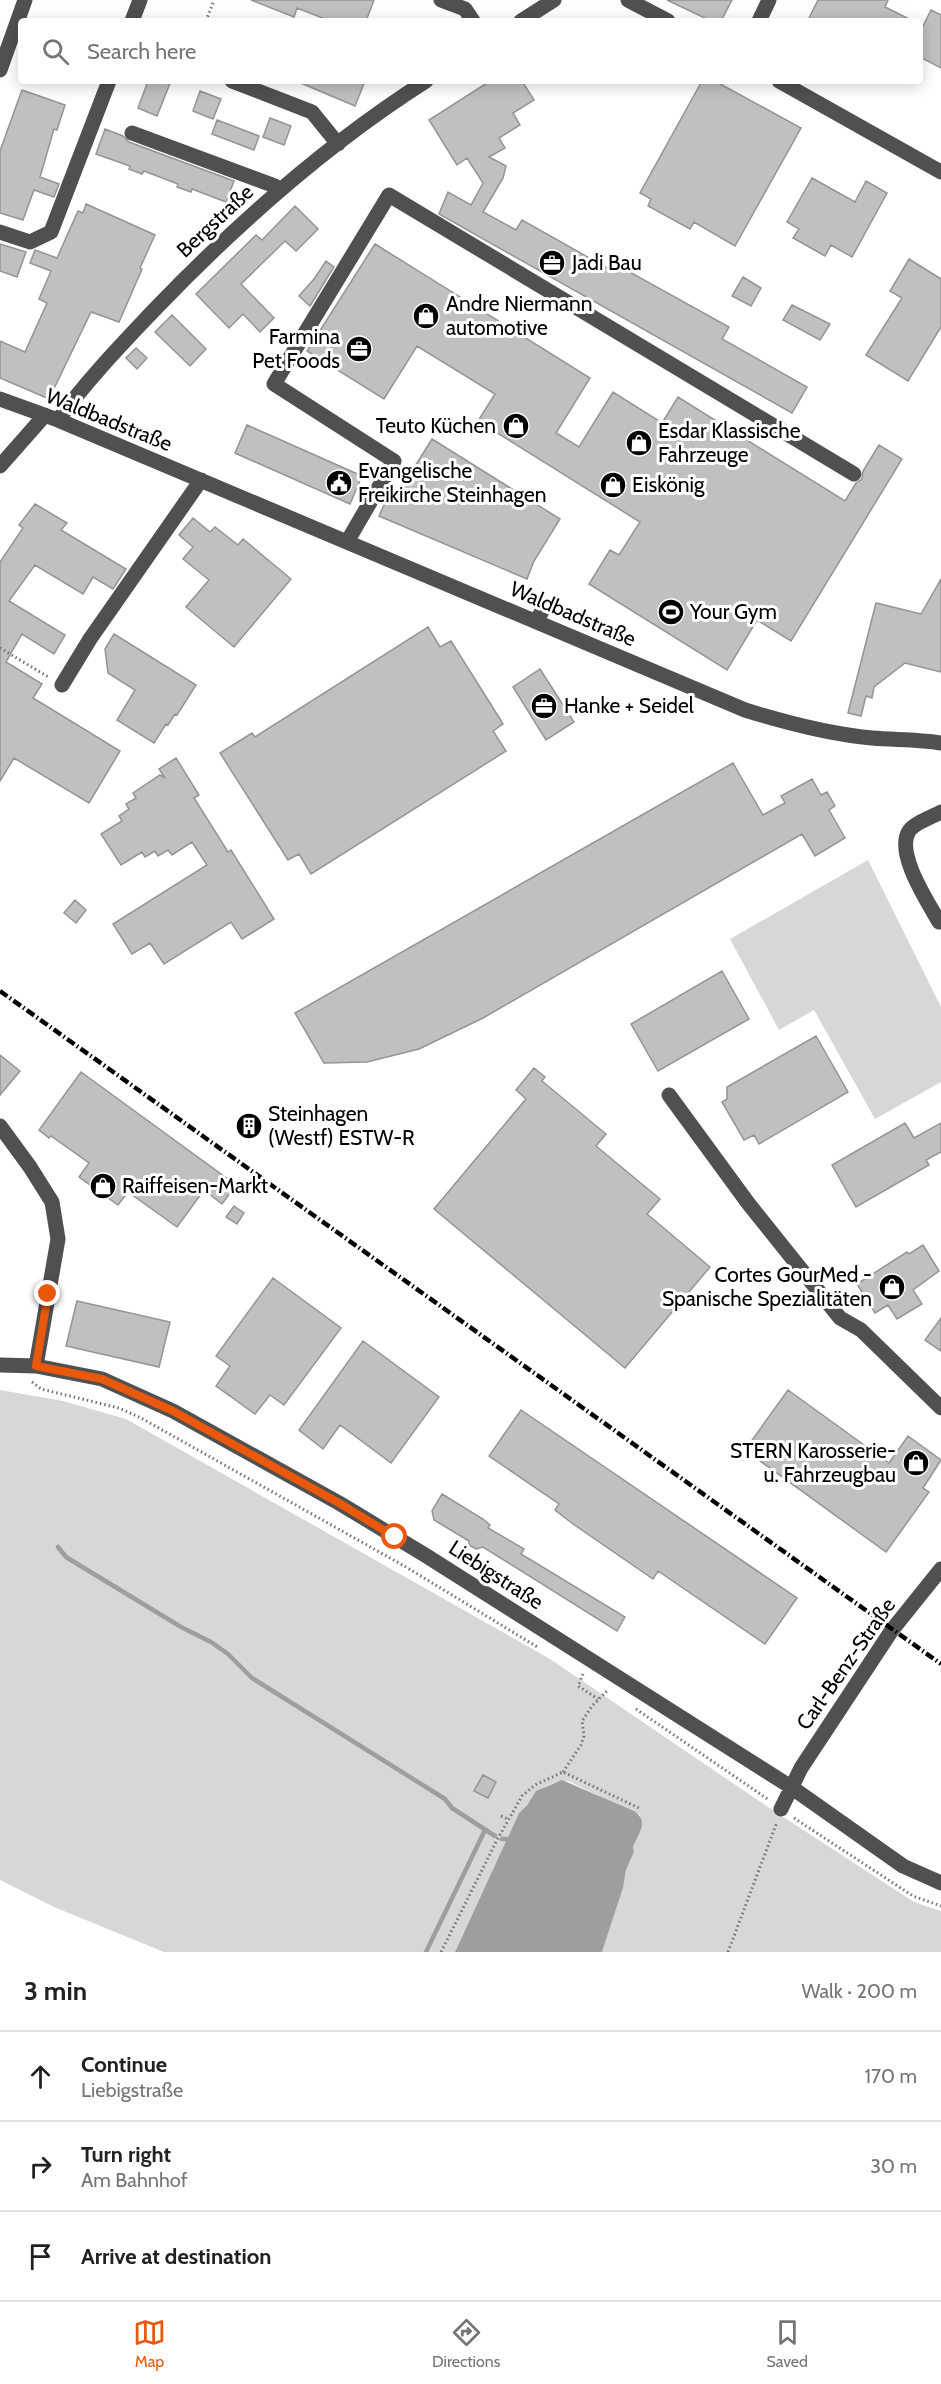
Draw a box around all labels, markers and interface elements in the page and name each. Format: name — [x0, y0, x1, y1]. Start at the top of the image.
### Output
search box — [18, 18, 923, 84]
icon: search — [39, 35, 72, 68]
text: Search here — [87, 38, 196, 65]
street label: Bergstraße — [171, 179, 258, 262]
office icon: Jadi Bau — [537, 248, 567, 278]
place label: Jadi Bau — [571, 250, 642, 275]
place label: Andre Niermann automotive — [446, 291, 593, 340]
shop icon: Andre Niermann automotive — [411, 301, 441, 331]
place label: Farmina Pet Foods — [252, 324, 340, 373]
office icon: Farmina Pet Foods — [344, 334, 374, 364]
street label: Waldbadstraße — [42, 383, 176, 456]
shop icon: Teuto Küchen — [501, 411, 531, 441]
place label: Teuto Küchen — [376, 413, 496, 438]
place label: Esdar Klassische Fahrzeuge — [658, 418, 801, 467]
shop icon: Esdar Klassische Fahrzeuge — [624, 428, 654, 458]
place label: Evangelische Freikirche Steinhagen — [358, 458, 547, 507]
public building icon: Evangelische Freikirche Steinhagen — [324, 468, 354, 498]
shop icon: Eiskönig — [598, 470, 628, 500]
place label: Eiskönig — [632, 472, 705, 497]
street label: Waldbadstraße — [507, 576, 640, 651]
sports icon: Your Gym — [656, 597, 686, 627]
place label: Your Gym — [689, 599, 777, 624]
office icon: Hanke + Seidel — [529, 691, 559, 721]
place label: Hanke + Seidel — [564, 693, 694, 718]
place label: Steinhagen (Westf) ESTW-R — [268, 1101, 415, 1150]
building icon: Steinhagen (Westf) ESTW-R — [234, 1111, 264, 1141]
shop icon: Raiffeisen-Markt — [88, 1171, 118, 1201]
place label: Raiffeisen-Markt — [122, 1173, 268, 1198]
place label: Cortes GourMed - Spanische Spezialitäten — [662, 1262, 872, 1311]
shop icon: Cortes GourMed - Spanische Spezialitäten — [877, 1272, 907, 1302]
route end — [34, 1280, 60, 1306]
place label: STERN Karosserie- u. Fahrzeugbau — [730, 1438, 896, 1487]
shop icon: STERN Karosserie- u. Fahrzeugbau — [901, 1448, 931, 1478]
route start — [381, 1523, 407, 1549]
street label: Liebigstraße — [444, 1535, 548, 1614]
street label: Carl-Benz-Straße — [791, 1593, 900, 1734]
text: 3 min — [24, 1975, 87, 2007]
text: Walk · 200 m — [801, 1979, 917, 2003]
text: Continue — [81, 2051, 167, 2078]
icon: ahead — [24, 2060, 57, 2093]
text: 170 m — [865, 2064, 917, 2088]
text: Liebigstraße — [81, 2078, 183, 2102]
text: Turn right — [81, 2141, 171, 2168]
icon: right — [24, 2150, 57, 2183]
text: 30 m — [870, 2154, 917, 2178]
text: Am Bahnhof — [81, 2168, 187, 2192]
icon: arrive — [24, 2240, 57, 2273]
text: Arrive at destination — [81, 2243, 271, 2270]
tab: Map — [133, 2316, 166, 2371]
tab: Directions — [432, 2316, 500, 2371]
tab: Saved — [766, 2316, 808, 2371]

